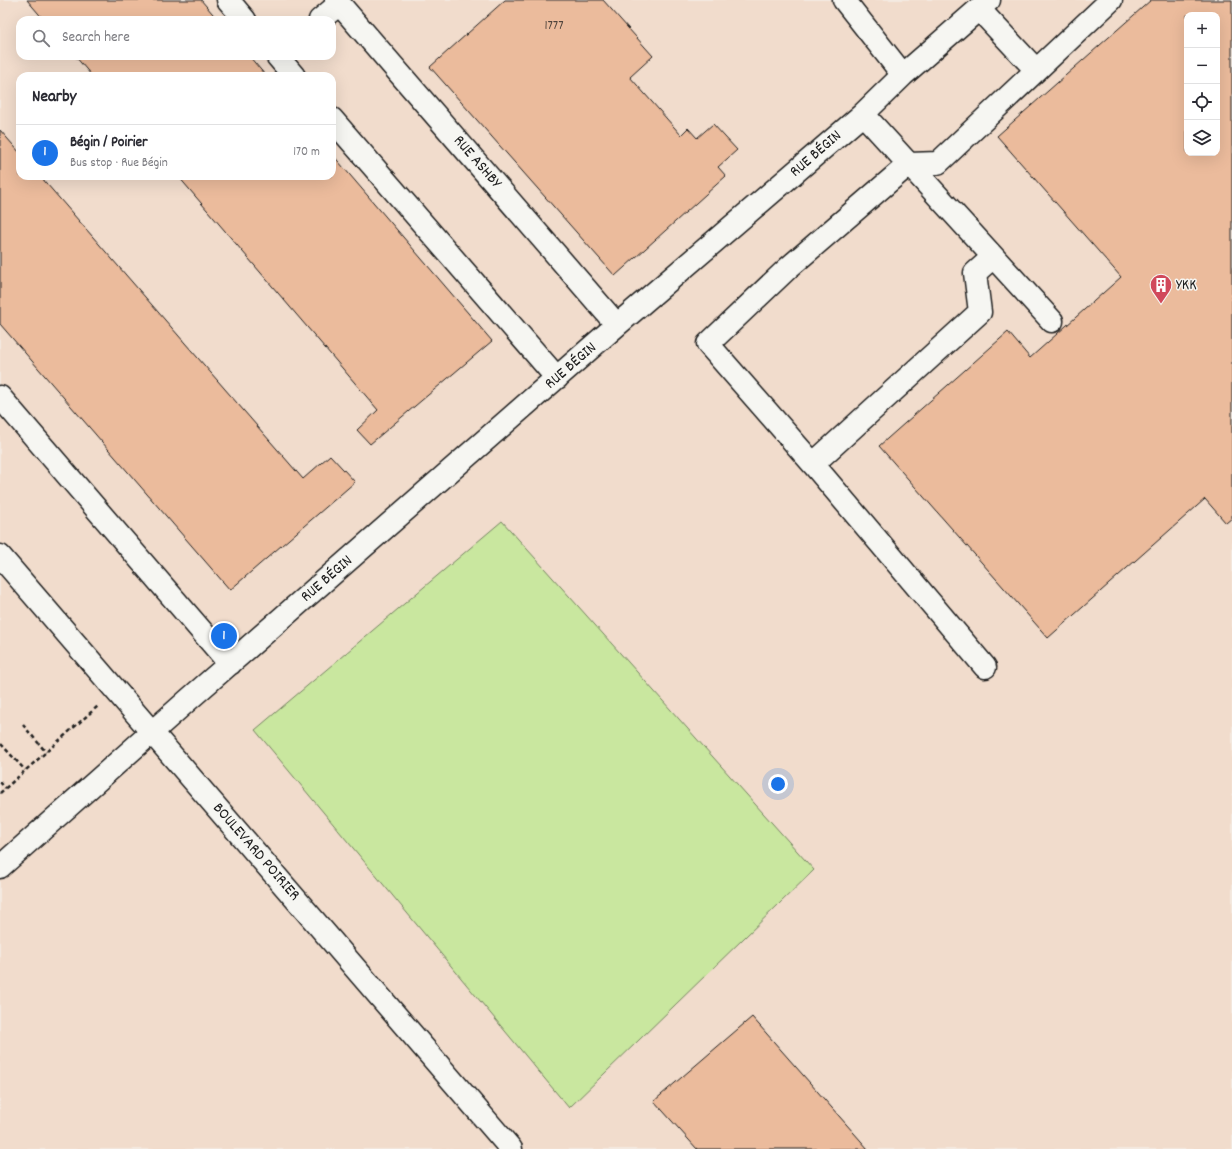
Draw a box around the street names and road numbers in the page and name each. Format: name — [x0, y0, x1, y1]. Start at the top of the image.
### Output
street label: RUE BÉGIN — [785, 125, 847, 183]
street label: RUE ASHBY — [447, 130, 507, 195]
street label: RUE BÉGIN — [540, 337, 602, 395]
street label: RUE BÉGIN — [296, 550, 358, 608]
street label: BOULEVARD POIRIER — [207, 798, 305, 906]

